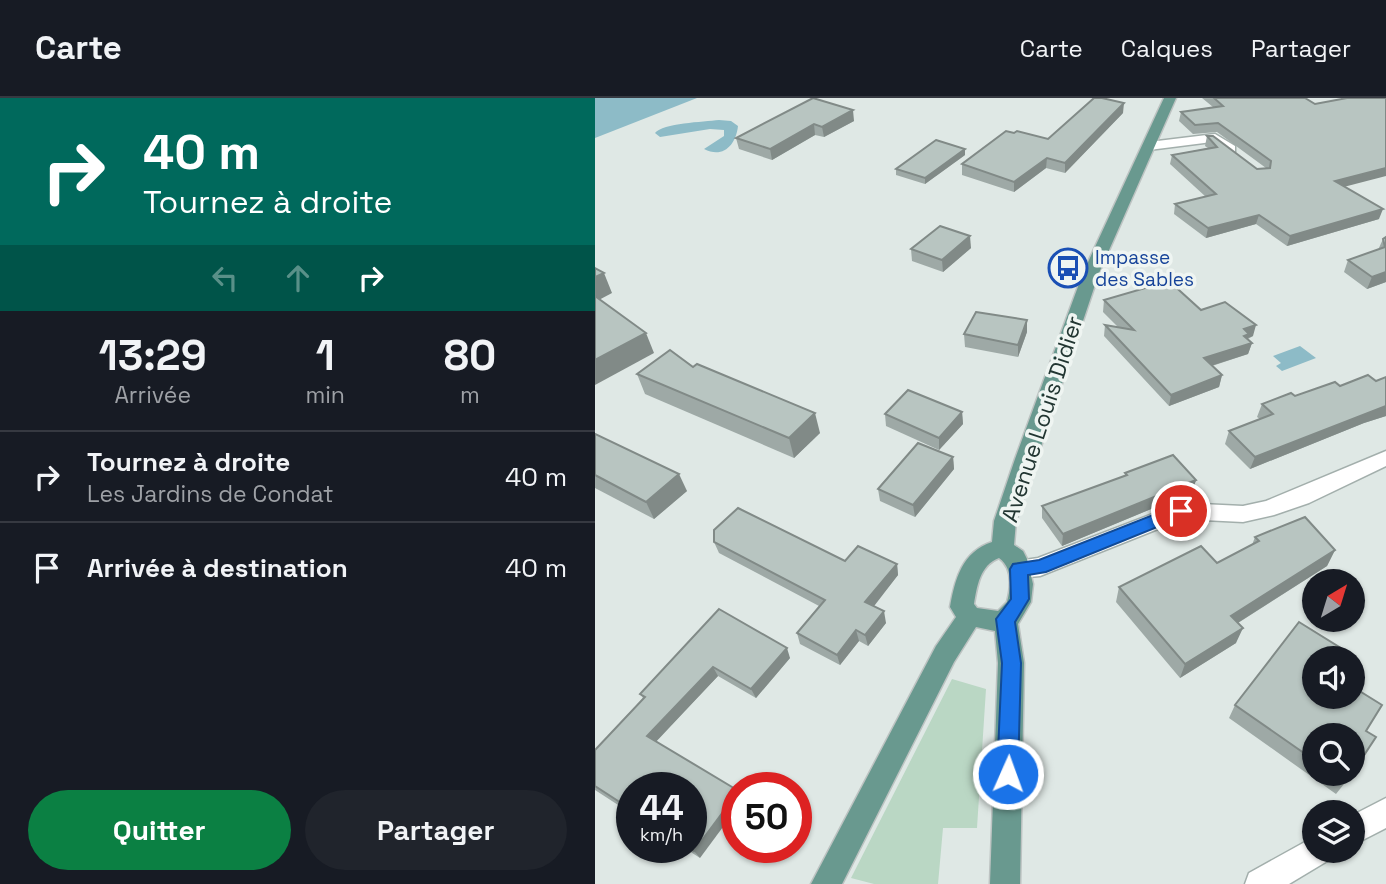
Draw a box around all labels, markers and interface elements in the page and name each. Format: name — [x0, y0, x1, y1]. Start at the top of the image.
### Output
text: Carte — [35, 27, 122, 69]
text: Carte — [1020, 33, 1083, 64]
text: Calques — [1121, 33, 1213, 64]
text: Partager — [1251, 33, 1351, 64]
text: 40 m — [143, 121, 260, 183]
icon: right — [28, 126, 119, 217]
text: Tournez à droite — [143, 182, 392, 222]
place label: Impasse des Sables — [1095, 245, 1194, 292]
bus stop icon: Impasse des Sables — [1047, 247, 1089, 289]
icon: left — [206, 259, 244, 297]
icon: ahead — [279, 259, 317, 297]
icon: right — [352, 259, 390, 297]
street label: Avenue Louis Didier — [994, 312, 1090, 526]
text: 13:29 — [99, 329, 207, 382]
text: 1 — [316, 329, 335, 382]
text: 80 — [444, 329, 496, 382]
text: Arrivée — [114, 380, 191, 410]
text: min — [305, 380, 345, 410]
text: m — [460, 380, 480, 410]
text: Tournez à droite — [87, 445, 290, 479]
icon: right — [28, 458, 66, 496]
text: 40 m — [505, 460, 567, 494]
text: Les Jardins de Condat — [87, 479, 334, 509]
pin — [1151, 481, 1211, 541]
icon: arrive — [1162, 492, 1200, 530]
icon: arrive — [28, 549, 66, 587]
text: Arrivée à destination — [87, 551, 348, 585]
text: 40 m — [505, 551, 567, 585]
north arrow — [1302, 569, 1365, 632]
map controls — [1302, 569, 1365, 863]
button: sound — [1302, 646, 1365, 709]
button: search — [1302, 723, 1365, 786]
position arrow — [971, 737, 1045, 811]
speed limit sign: 50 — [721, 772, 812, 863]
text: 44 — [639, 786, 684, 830]
button: Quitter — [28, 790, 291, 870]
button: Partager — [305, 790, 567, 870]
button: layers — [1302, 800, 1365, 863]
text: km/h — [640, 823, 683, 846]

